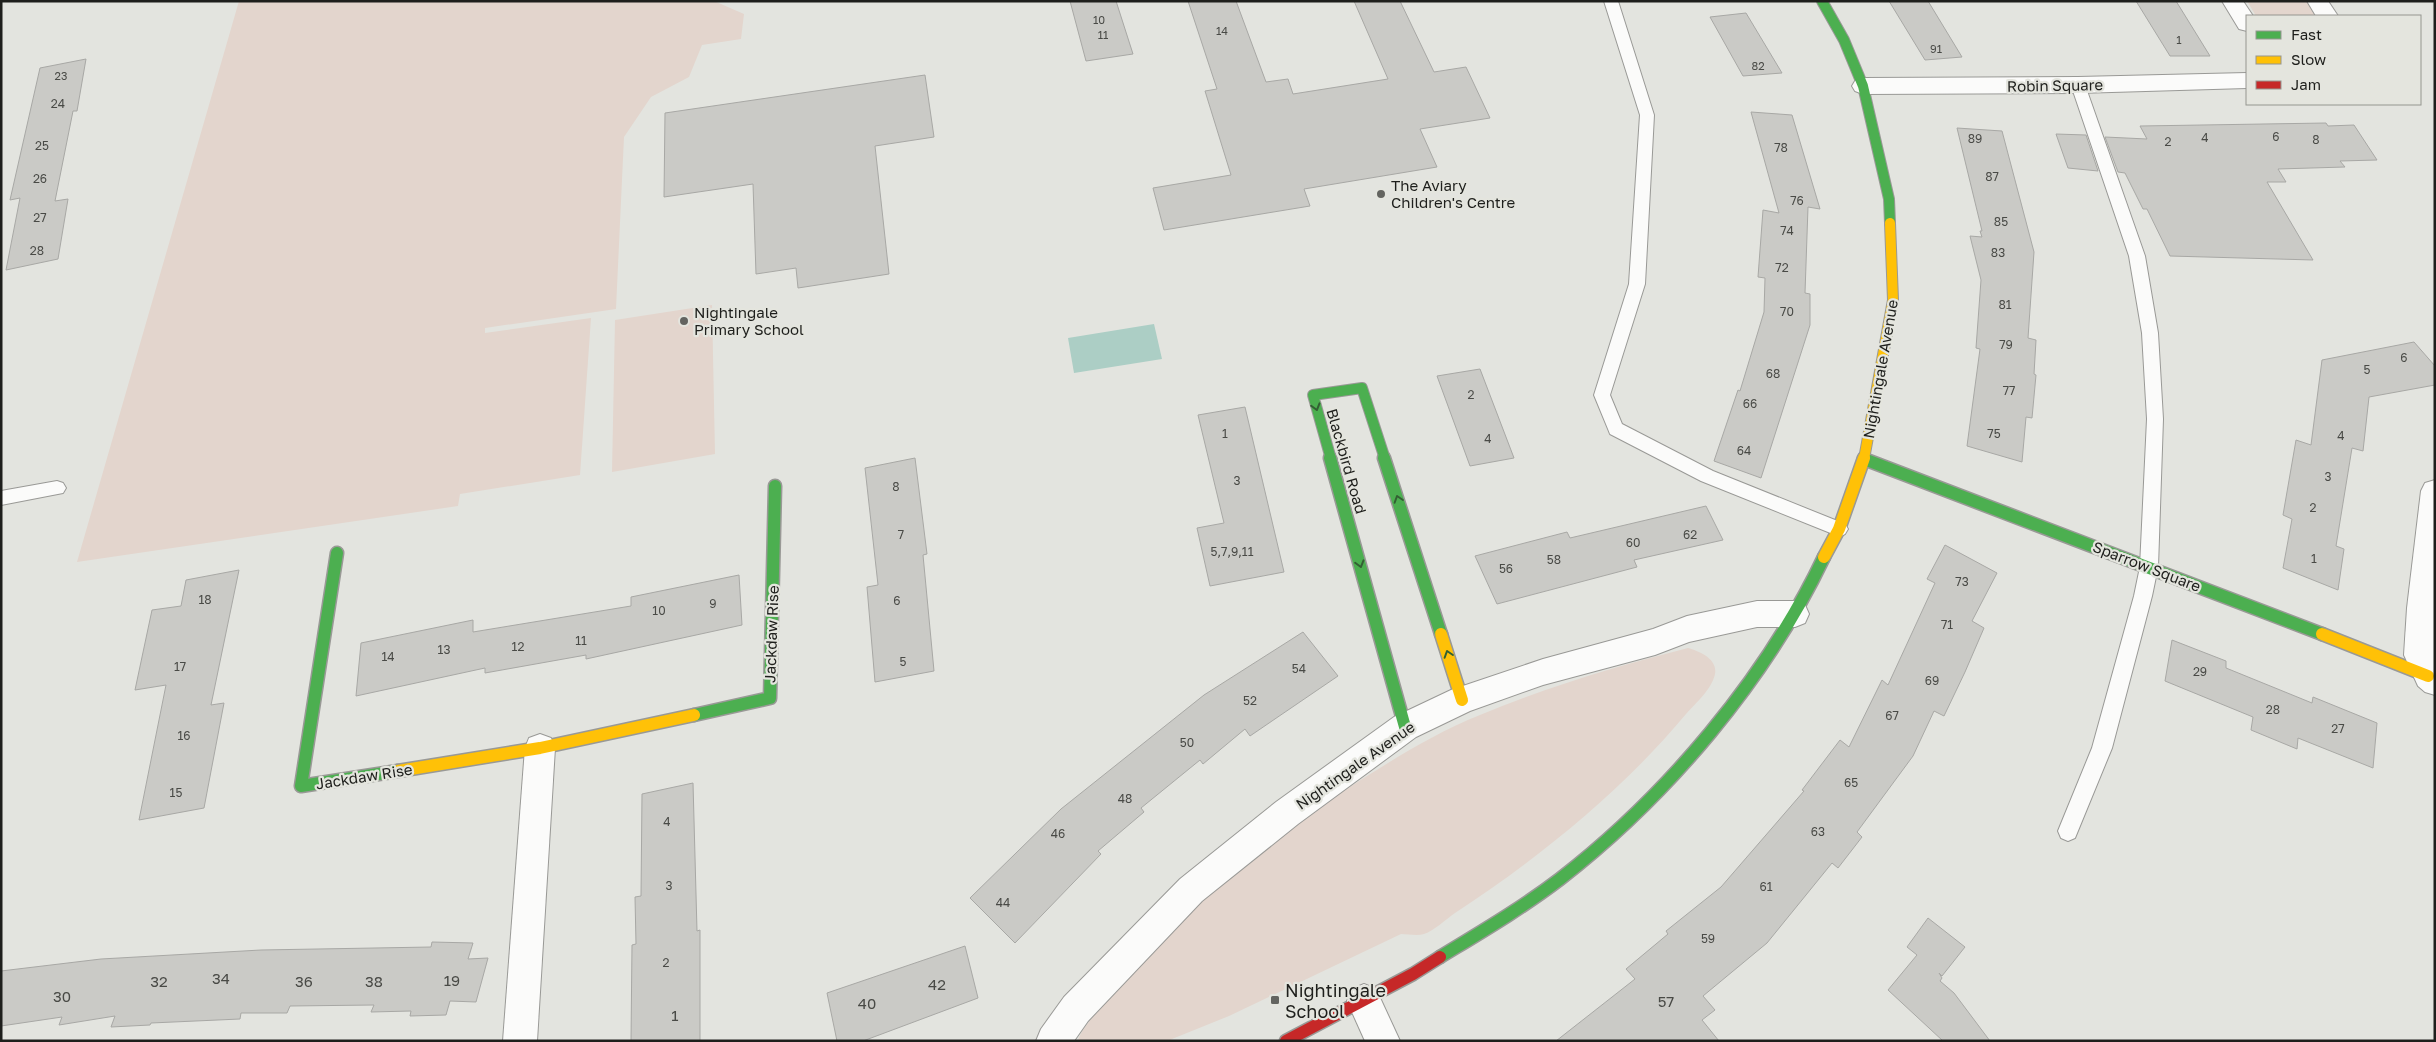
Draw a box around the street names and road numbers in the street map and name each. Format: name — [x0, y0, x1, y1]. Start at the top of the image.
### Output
street label: Robin Square — [2007, 75, 2103, 95]
street label: Nightingale Avenue — [1859, 298, 1901, 440]
street label: Blackbird Road — [1323, 406, 1371, 516]
street label: Sparrow Square — [2090, 537, 2204, 595]
street label: Jackdaw Rise — [760, 585, 782, 683]
street label: Nightingale Avenue — [1292, 717, 1418, 813]
street label: Jackdaw Rise — [314, 759, 414, 793]

